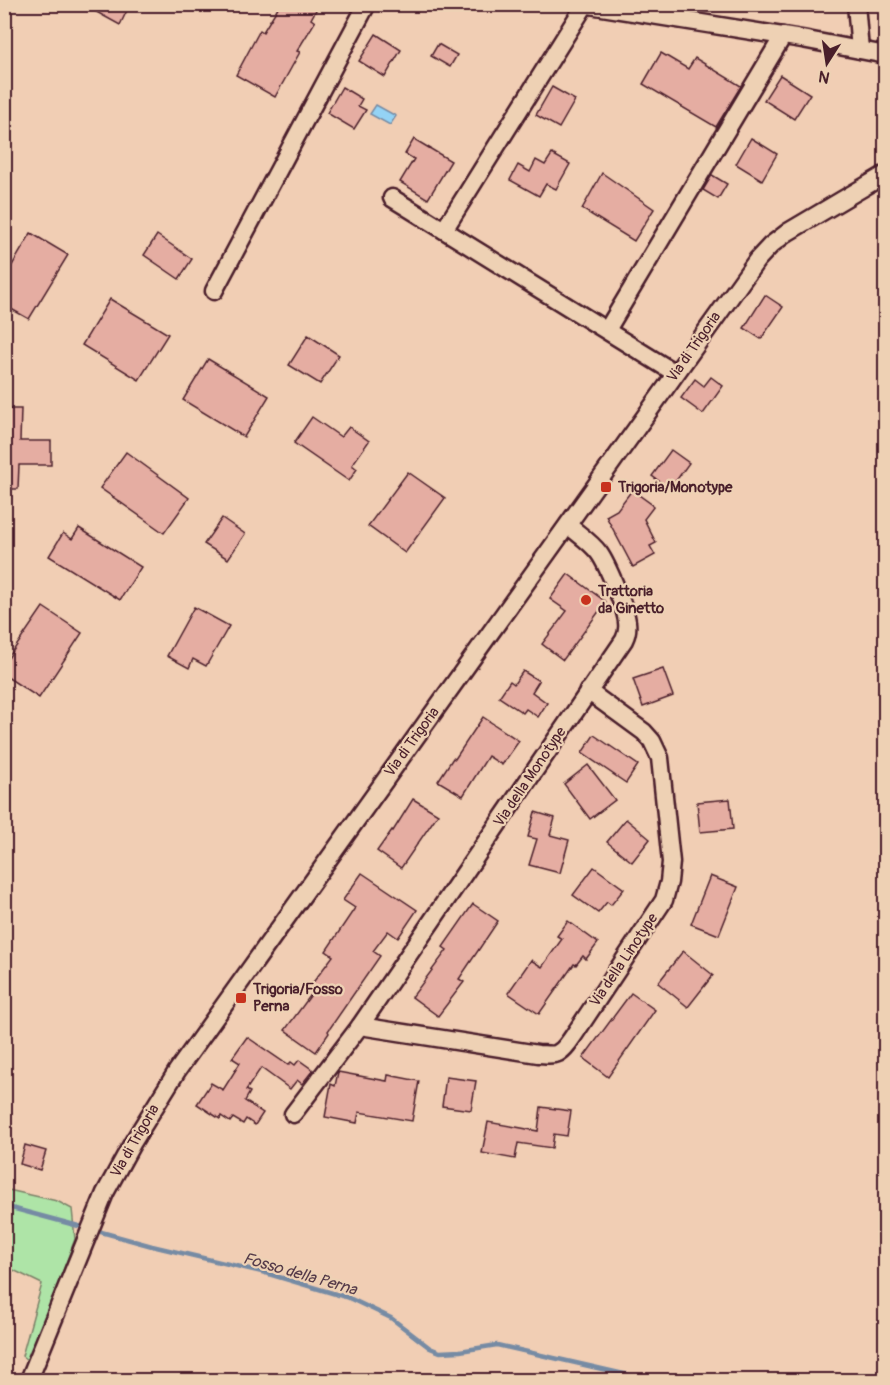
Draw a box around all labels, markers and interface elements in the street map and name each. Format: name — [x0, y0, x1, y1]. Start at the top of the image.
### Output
north arrow — [797, 33, 857, 93]
text: N — [817, 66, 831, 88]
street label: Via di Trigoria — [663, 308, 725, 386]
place label: Trigoria/Monotype — [617, 478, 733, 497]
marker: Trigoria/Monotype — [599, 480, 613, 494]
place label: Trattoria da Ginetto — [597, 582, 664, 618]
marker: Trattoria da Ginetto — [579, 593, 593, 607]
street label: Via di Trigoria — [380, 703, 444, 781]
street label: Via della Monotype — [490, 723, 571, 831]
street label: Via della Linotype — [586, 909, 663, 1010]
place label: Trigoria/Fosso Perna — [252, 980, 343, 1016]
marker: Trigoria/Fosso Perna — [234, 991, 248, 1005]
street label: Via di Trigoria — [106, 1101, 164, 1181]
water label: Fosso della Perna — [241, 1248, 361, 1300]

